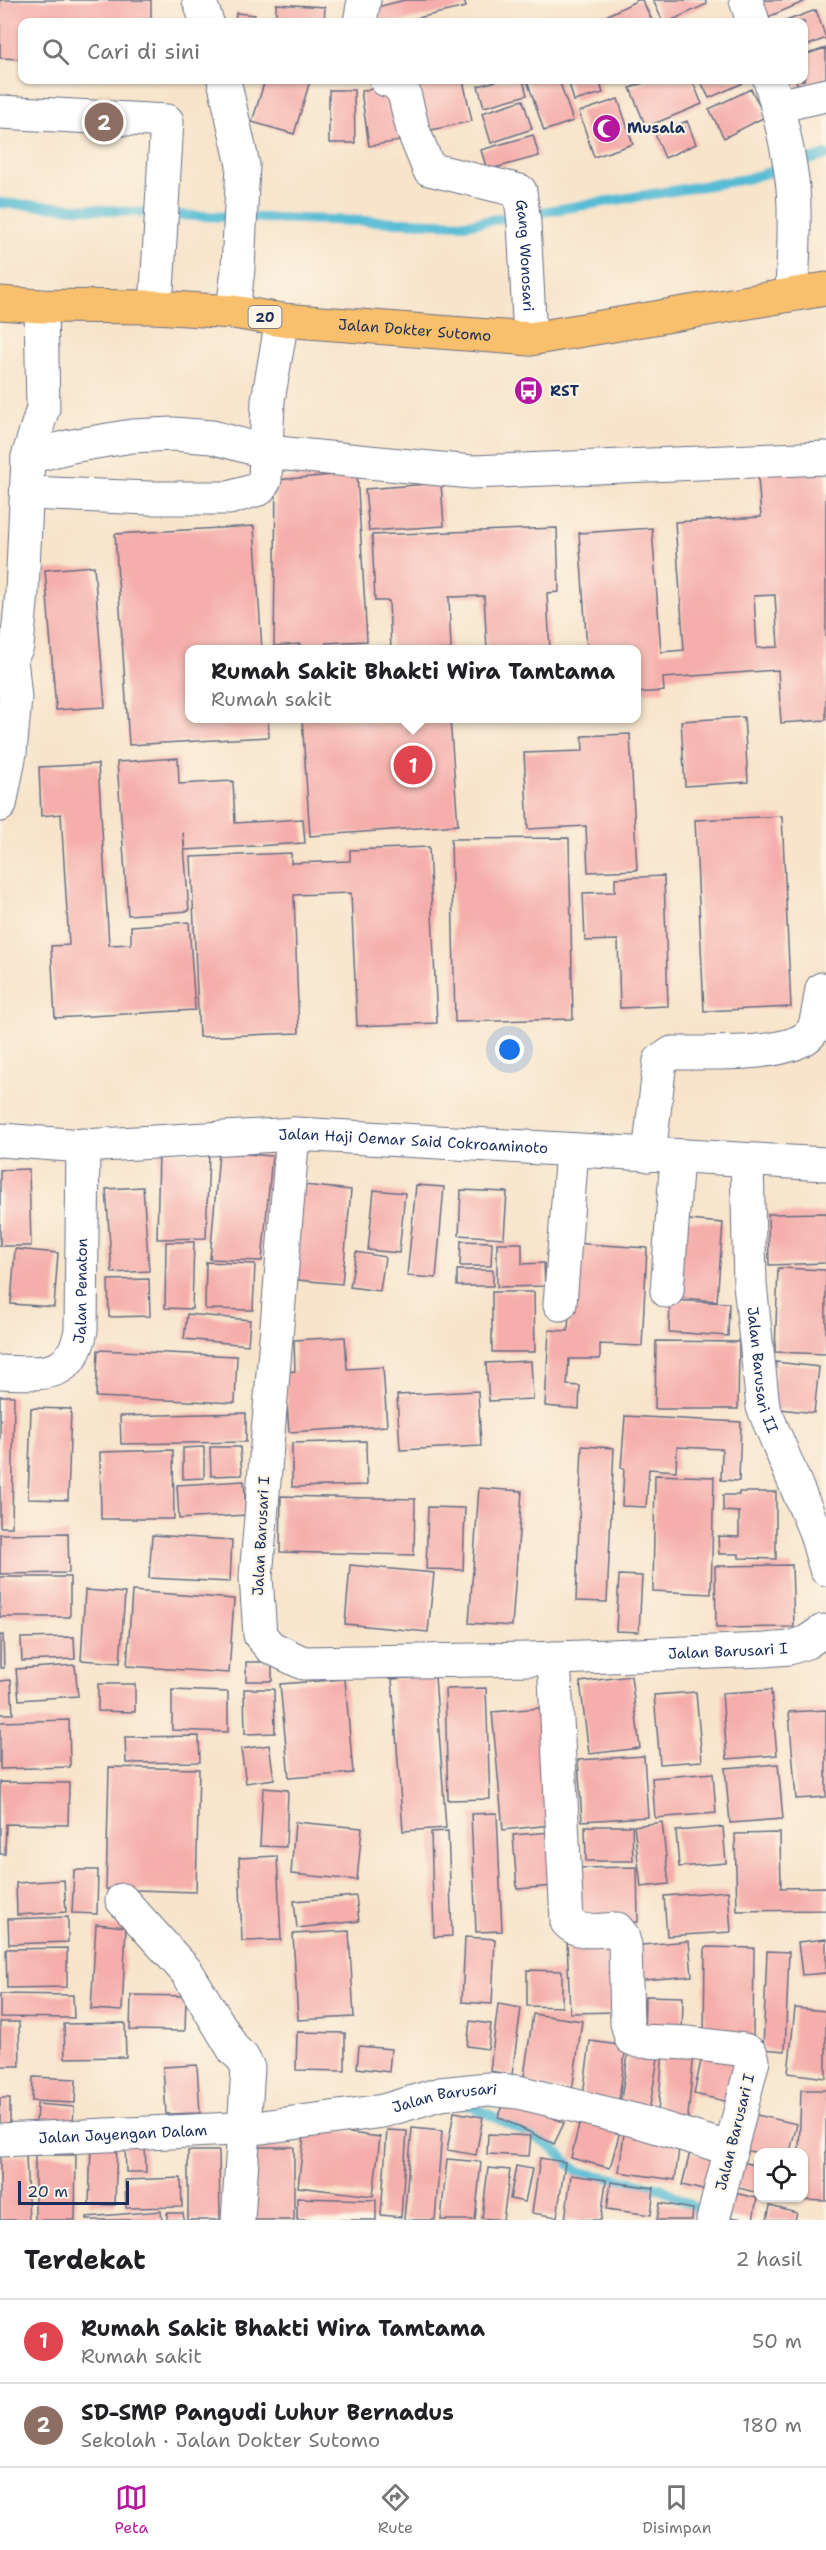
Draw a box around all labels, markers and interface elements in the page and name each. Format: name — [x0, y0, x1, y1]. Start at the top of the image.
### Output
search box — [18, 18, 808, 84]
icon: search — [39, 35, 72, 68]
text: Cari di sini — [87, 37, 200, 66]
pin: 2 — [84, 100, 124, 144]
mosque icon: Musala — [590, 112, 622, 144]
place label: Musala — [627, 118, 686, 138]
street label: Gang Wonosari — [511, 198, 539, 312]
road number: 20 — [248, 306, 282, 328]
street label: Jalan Dokter Sutomo — [337, 314, 492, 346]
bus stop icon: RST — [513, 375, 545, 407]
place label: RST — [550, 381, 580, 401]
popup — [185, 645, 641, 723]
text: Rumah Sakit Bhakti Wira Tamtama — [211, 657, 615, 686]
text: Rumah sakit — [211, 686, 332, 712]
pin: 1 — [394, 742, 432, 788]
your location — [495, 1035, 524, 1064]
street label: Jalan Haji Oemar Said Cokroaminoto — [278, 1124, 549, 1158]
street label: Jalan Penaton — [68, 1238, 92, 1346]
street label: Jalan Barusari II — [742, 1306, 783, 1436]
street label: Jalan Barusari I — [248, 1476, 274, 1596]
street label: Jalan Barusari I — [668, 1638, 788, 1664]
street label: Jalan Barusari I — [711, 2072, 759, 2192]
street label: Jalan Barusari — [390, 2079, 498, 2118]
street label: Jalan Jayengan Dalam — [38, 2120, 208, 2148]
map controls — [754, 2148, 808, 2202]
button: locate — [754, 2148, 808, 2202]
scale bar — [18, 2178, 129, 2206]
text: 20 m — [27, 2181, 68, 2202]
text: Terdekat — [24, 2242, 146, 2277]
text: 2 hasil — [736, 2246, 802, 2272]
text: Rumah Sakit Bhakti Wira Tamtama — [81, 2314, 485, 2343]
text: 1 — [39, 2328, 48, 2354]
text: 50 m — [752, 2328, 802, 2354]
text: Rumah sakit — [81, 2343, 202, 2369]
text: SD-SMP Pangudi Luhur Bernadus — [81, 2398, 454, 2427]
text: 2 — [37, 2412, 51, 2438]
text: 180 m — [742, 2412, 802, 2438]
text: Sekolah · Jalan Dokter Sutomo — [81, 2427, 380, 2453]
tab: Peta — [115, 2481, 149, 2538]
tab: Rute — [378, 2481, 413, 2538]
tab: Disimpan — [642, 2481, 711, 2538]

